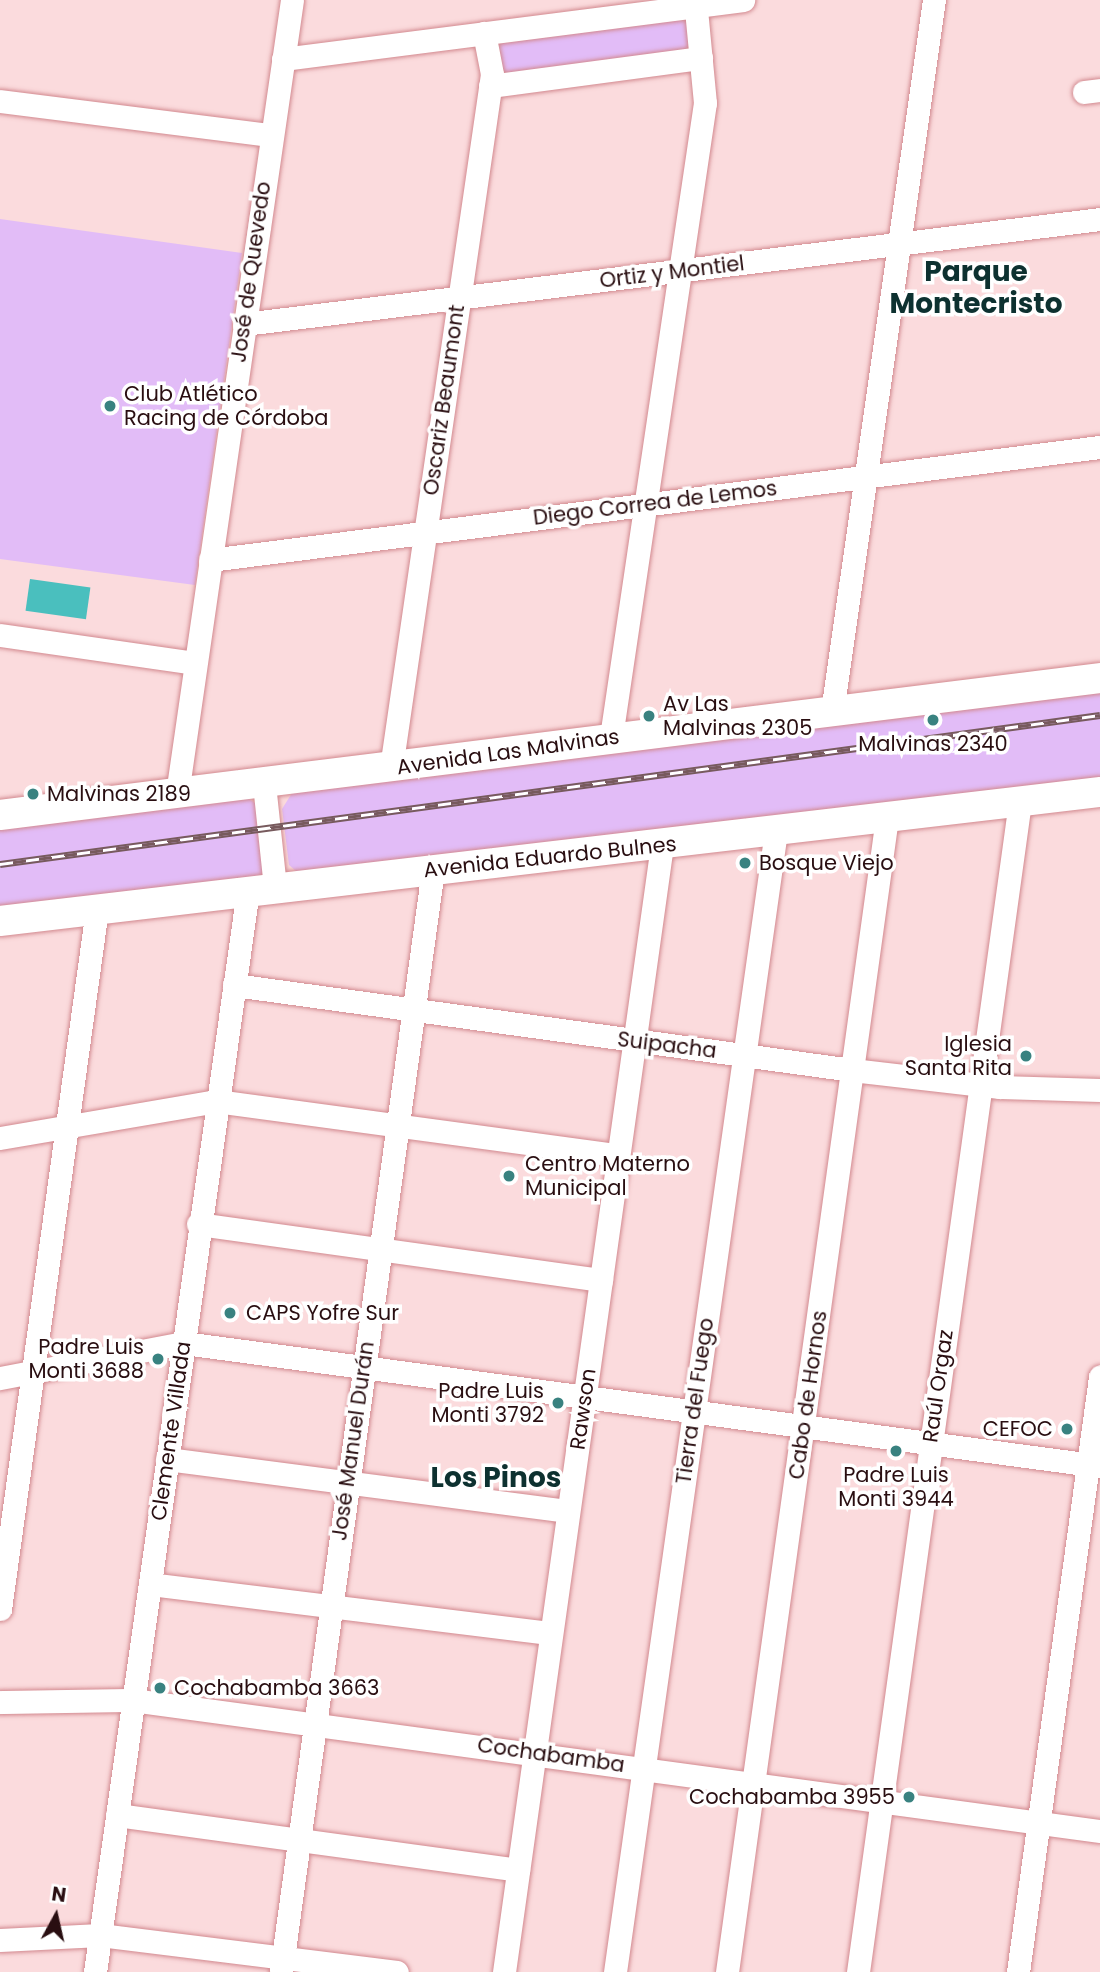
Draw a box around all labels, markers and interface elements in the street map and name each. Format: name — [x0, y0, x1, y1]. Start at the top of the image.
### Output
street label: José de Quevedo — [226, 180, 276, 364]
street label: Ortiz y Montiel — [598, 251, 746, 293]
district label: Parque Montecristo — [889, 255, 1063, 321]
street label: Oscariz Beaumont — [418, 303, 470, 497]
place label: Club Atlético Racing de Córdoba — [124, 381, 328, 431]
marker: Club Atlético Racing de Córdoba — [102, 398, 118, 414]
street label: Diego Correa de Lemos — [532, 476, 778, 530]
place label: Av Las Malvinas 2305 — [663, 691, 812, 741]
marker: Av Las Malvinas 2305 — [641, 708, 657, 724]
marker: Malvinas 2340 — [925, 712, 941, 728]
street label: Avenida Las Malvinas — [395, 724, 621, 780]
place label: Malvinas 2340 — [858, 731, 1008, 757]
place label: Malvinas 2189 — [47, 781, 191, 807]
marker: Malvinas 2189 — [25, 786, 41, 802]
street label: Avenida Eduardo Bulnes — [422, 831, 678, 883]
place label: Bosque Viejo — [759, 850, 894, 876]
marker: Bosque Viejo — [737, 855, 753, 871]
street label: Suipacha — [616, 1026, 718, 1064]
place label: Iglesia Santa Rita — [905, 1031, 1012, 1081]
marker: Iglesia Santa Rita — [1018, 1048, 1034, 1064]
place label: Centro Materno Municipal — [525, 1151, 690, 1201]
marker: Centro Materno Municipal — [499, 1166, 519, 1186]
place label: CAPS Yofre Sur — [246, 1300, 399, 1326]
marker: CAPS Yofre Sur — [220, 1303, 240, 1323]
street label: Cabo de Hornos — [784, 1309, 832, 1481]
street label: Tierra del Fuego — [671, 1316, 719, 1486]
street label: Raúl Orgaz — [918, 1328, 958, 1444]
place label: Padre Luis Monti 3688 — [28, 1334, 144, 1384]
street label: Clemente Villada — [146, 1340, 196, 1522]
street label: José Manuel Durán — [327, 1340, 379, 1542]
marker: Padre Luis Monti 3688 — [150, 1351, 166, 1367]
street label: Rawson — [565, 1367, 601, 1451]
place label: Padre Luis Monti 3792 — [431, 1378, 544, 1428]
marker: Padre Luis Monti 3792 — [550, 1395, 566, 1411]
place label: CEFOC — [983, 1416, 1053, 1442]
marker: CEFOC — [1059, 1421, 1075, 1437]
marker: Padre Luis Monti 3944 — [888, 1443, 904, 1459]
district label: Los Pinos — [431, 1461, 561, 1495]
place label: Padre Luis Monti 3944 — [838, 1462, 954, 1512]
place label: Cochabamba 3663 — [174, 1675, 379, 1701]
marker: Cochabamba 3663 — [152, 1680, 168, 1696]
street label: Cochabamba — [476, 1732, 626, 1778]
place label: Cochabamba 3955 — [689, 1784, 895, 1810]
marker: Cochabamba 3955 — [901, 1789, 917, 1805]
text: N — [50, 1880, 68, 1909]
north arrow — [21, 1881, 91, 1951]

